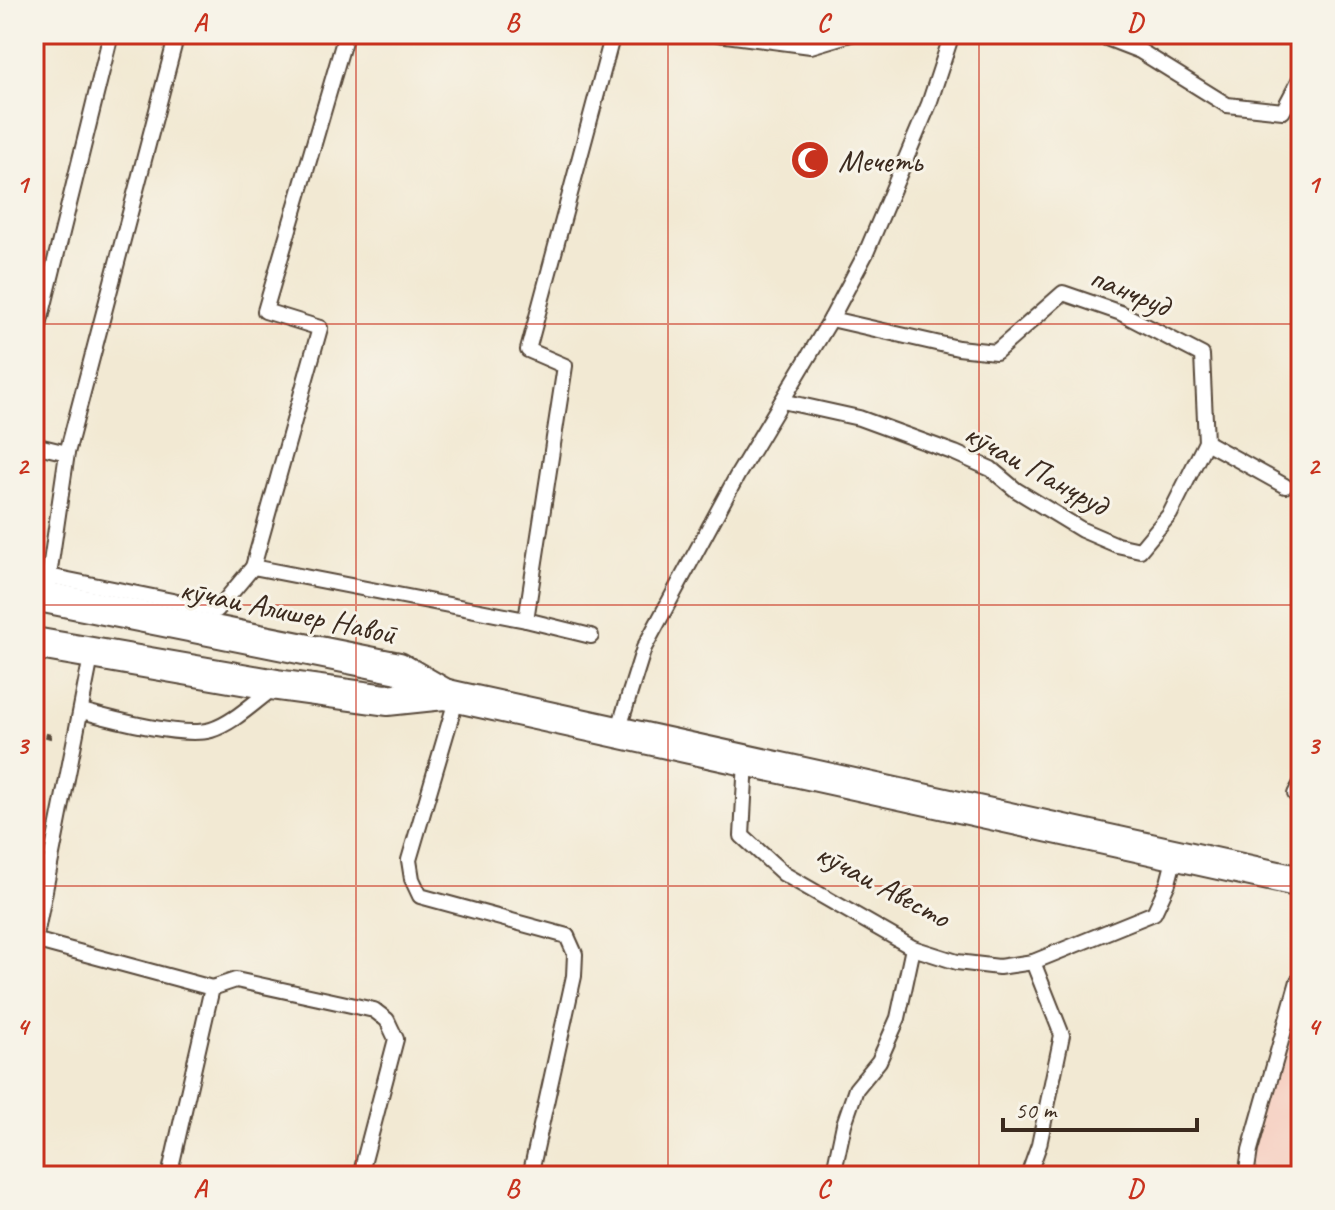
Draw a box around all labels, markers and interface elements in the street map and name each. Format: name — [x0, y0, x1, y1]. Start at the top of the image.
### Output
text: A — [193, 6, 208, 39]
text: B — [505, 6, 521, 39]
text: C — [817, 6, 833, 39]
text: D — [1127, 6, 1145, 39]
mosque icon: Мечеть — [789, 139, 831, 181]
place label: Мечеть — [838, 140, 924, 181]
text: 1 — [16, 168, 31, 201]
text: 1 — [1307, 168, 1322, 201]
street label: панчруд — [1084, 256, 1179, 327]
street label: кӯчаи Панҷруд — [957, 413, 1118, 527]
text: 2 — [16, 449, 30, 482]
text: 2 — [1307, 449, 1321, 482]
street label: кӯчаи Алишер Навоӣ — [176, 568, 402, 654]
text: 3 — [16, 729, 30, 762]
text: 3 — [1307, 729, 1321, 762]
street label: кӯчаи Авесто — [809, 833, 959, 938]
text: 4 — [16, 1010, 31, 1043]
text: 4 — [1307, 1010, 1322, 1043]
scale bar — [1003, 1082, 1197, 1132]
text: 50 m — [1015, 1095, 1058, 1125]
text: A — [193, 1172, 208, 1205]
text: B — [505, 1172, 521, 1205]
text: C — [817, 1172, 833, 1205]
text: D — [1127, 1172, 1145, 1205]

